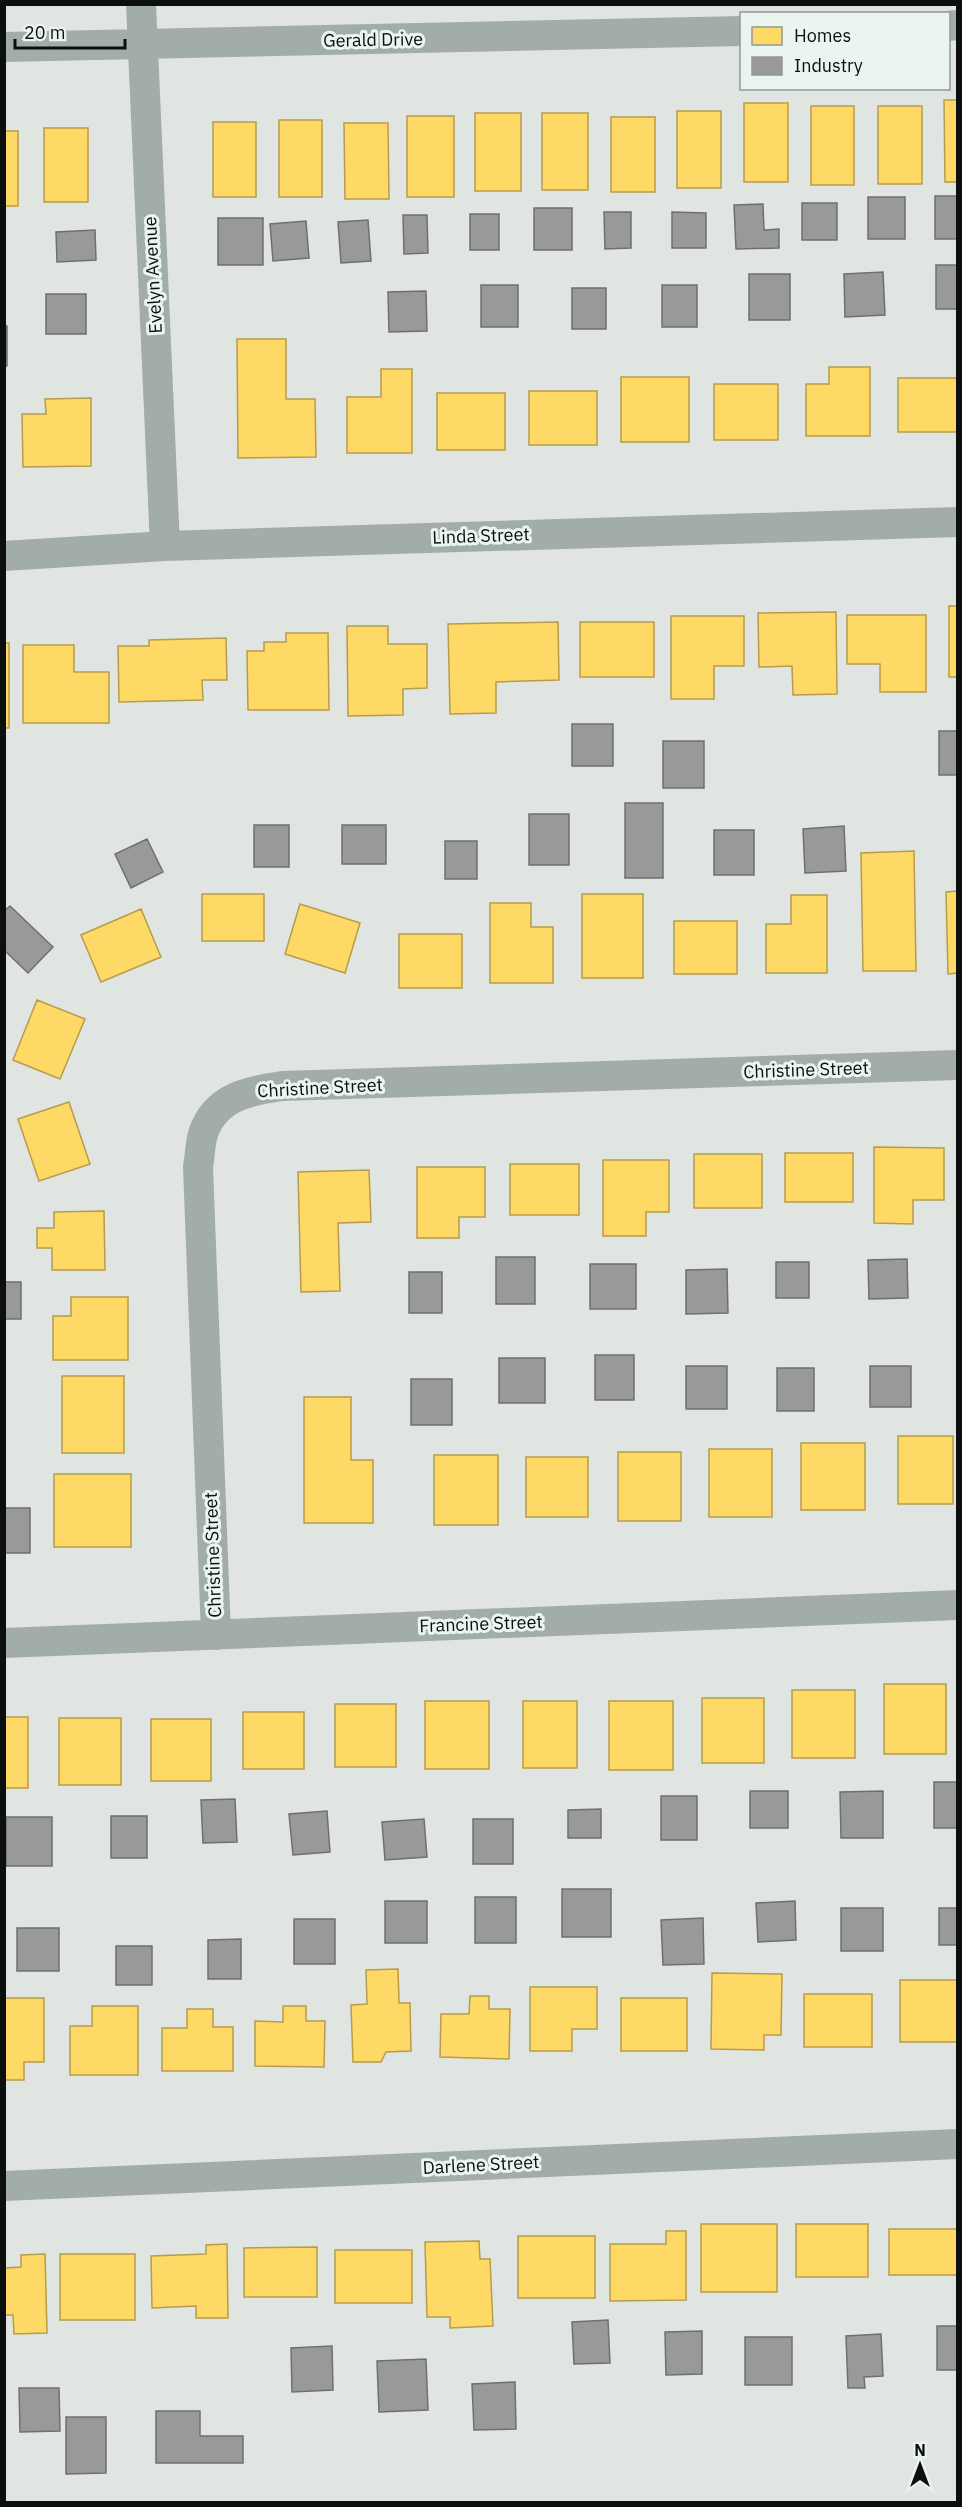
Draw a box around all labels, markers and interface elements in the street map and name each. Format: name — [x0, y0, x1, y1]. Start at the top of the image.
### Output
scale bar — [15, 12, 124, 50]
legend — [740, 12, 950, 90]
text: 20 m — [24, 21, 66, 44]
text: Homes — [794, 24, 851, 47]
street label: Gerald Drive — [323, 27, 423, 52]
text: Industry — [794, 54, 863, 77]
street label: Evelyn Avenue — [138, 216, 167, 334]
street label: Linda Street — [432, 522, 530, 549]
street label: Christine Street — [743, 1056, 869, 1083]
street label: Christine Street — [257, 1073, 383, 1102]
street label: Christine Street — [199, 1492, 226, 1618]
street label: Francine Street — [419, 1610, 543, 1637]
street label: Darlene Street — [422, 2150, 540, 2179]
north arrow — [890, 2435, 950, 2495]
text: N — [914, 2440, 926, 2460]

